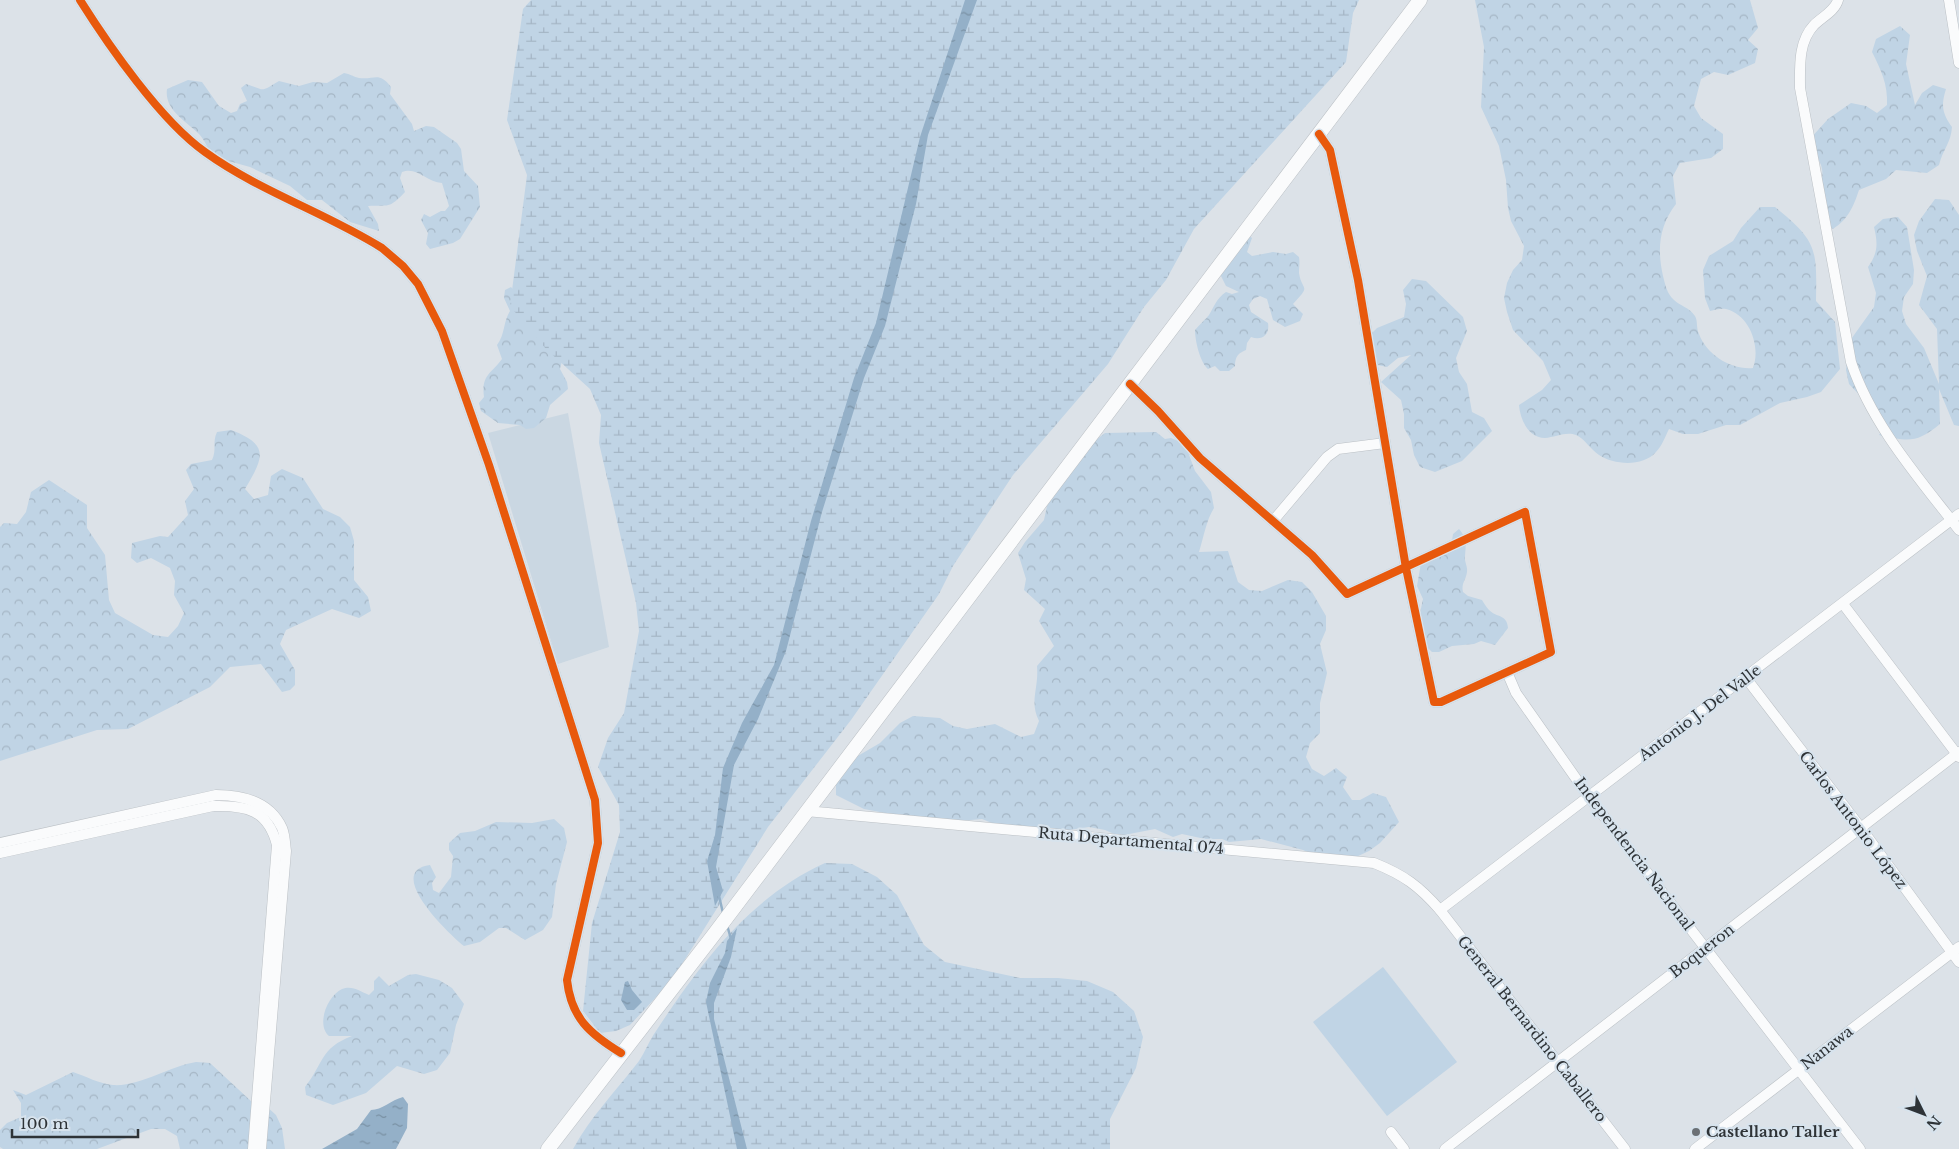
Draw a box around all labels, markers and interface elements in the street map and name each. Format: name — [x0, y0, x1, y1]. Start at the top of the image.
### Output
street label: Antonio J. Del Valle — [1634, 660, 1765, 765]
street label: Carlos Antonio López — [1795, 747, 1911, 892]
street label: Independencia Nacional — [1571, 773, 1698, 934]
street label: Ruta Departamental 074 — [1037, 823, 1225, 858]
street label: Boqueron — [1666, 919, 1738, 982]
street label: General Bernardino Caballero — [1454, 932, 1611, 1126]
street label: Nanawa — [1797, 1021, 1857, 1074]
north arrow — [1899, 1089, 1949, 1139]
scale bar — [12, 1106, 139, 1138]
text: N — [1923, 1112, 1945, 1134]
text: 100 m — [20, 1114, 69, 1133]
place label: Castellano Taller — [1706, 1122, 1840, 1141]
marker: Castellano Taller — [1690, 1126, 1702, 1138]

